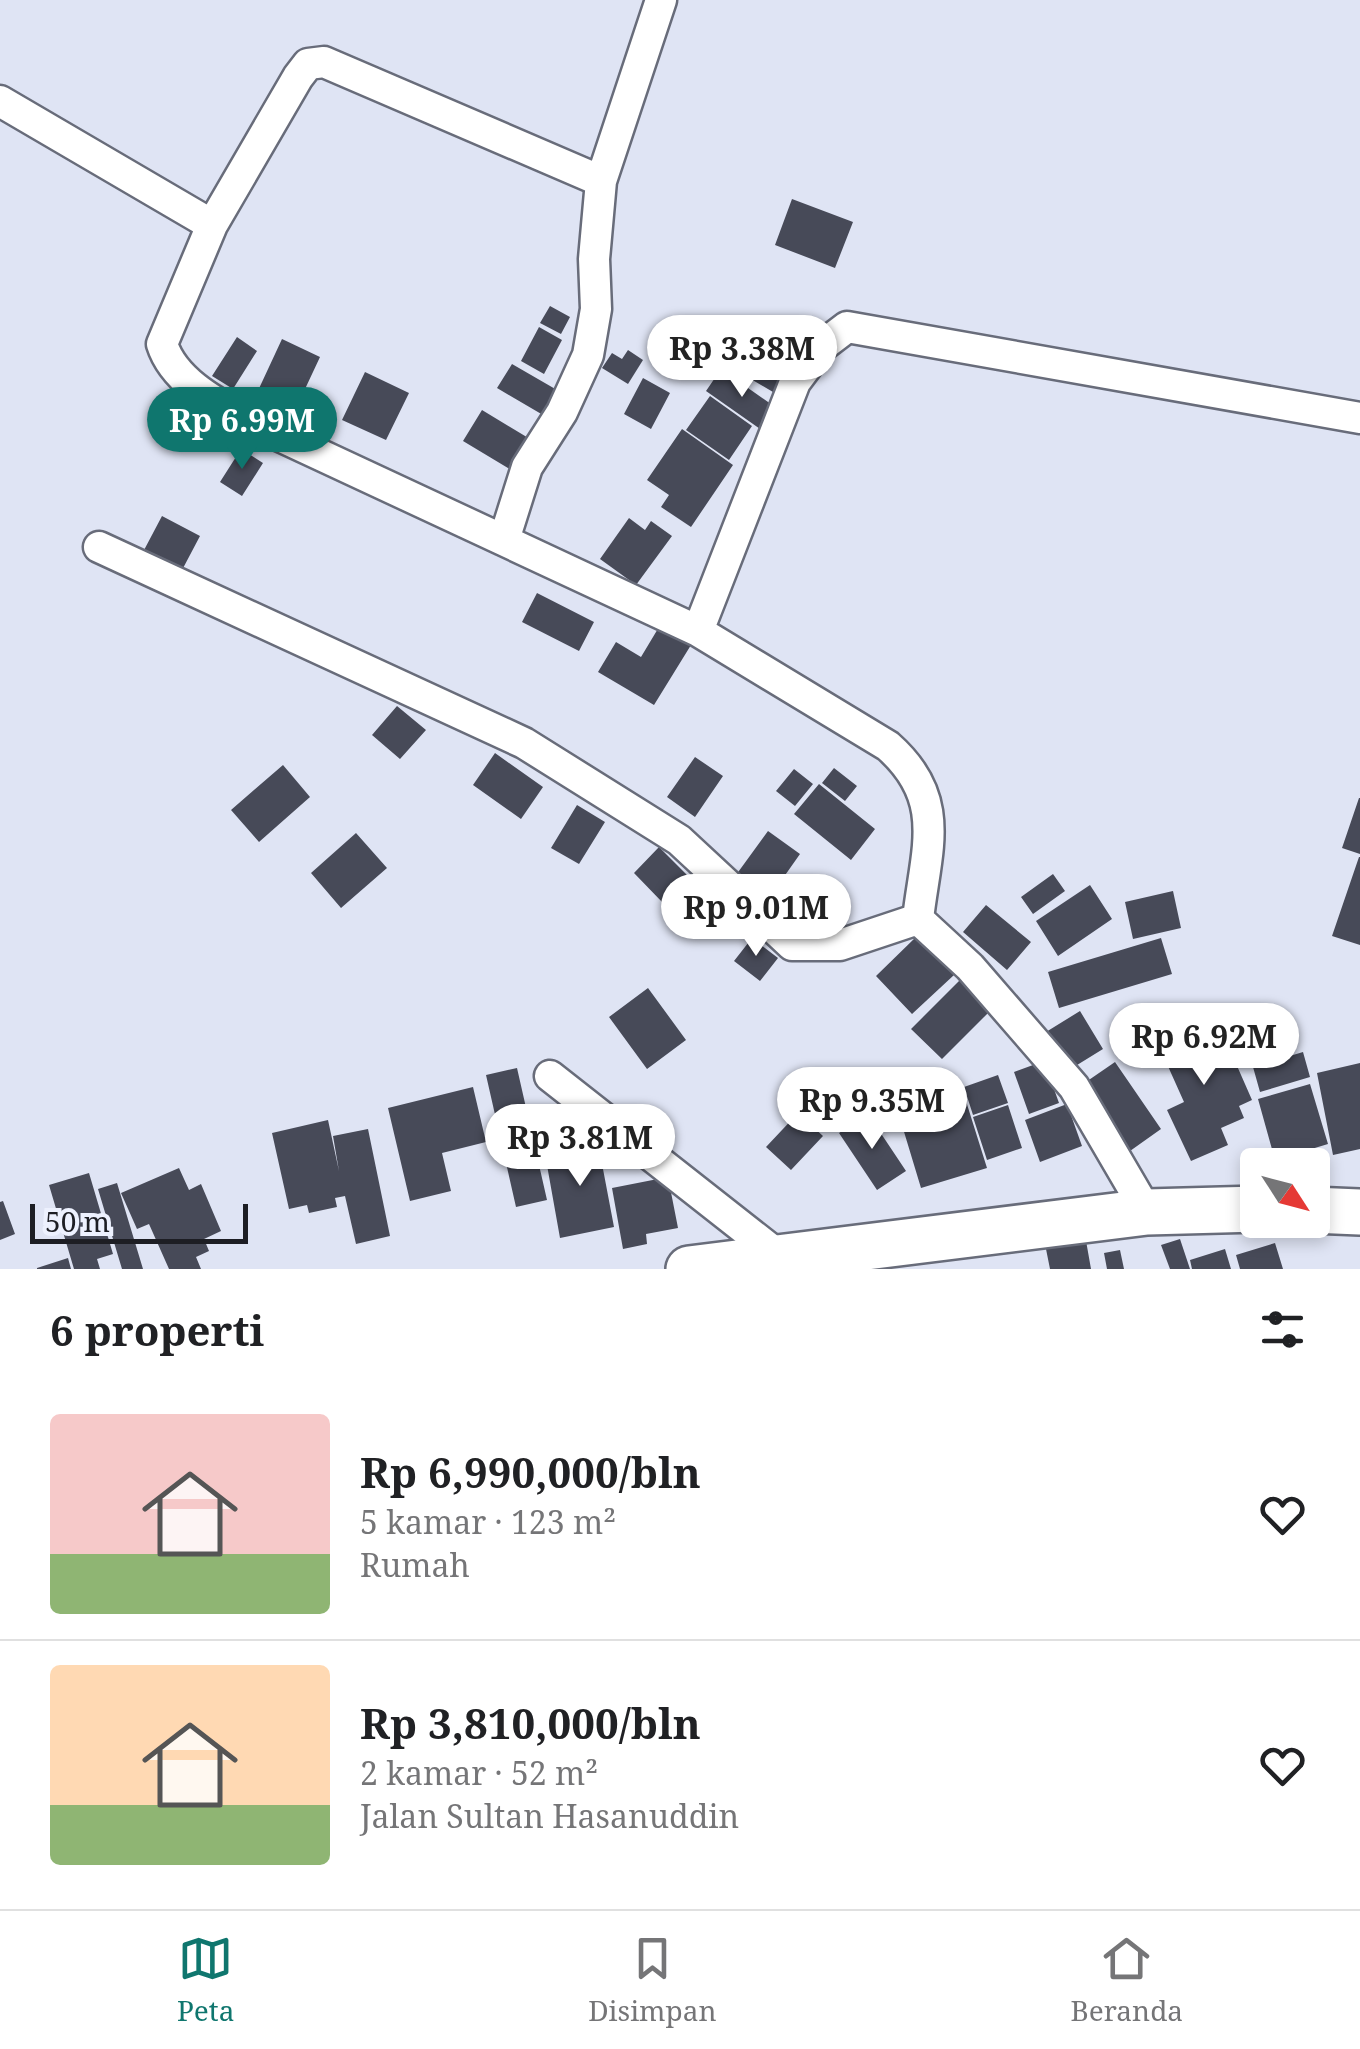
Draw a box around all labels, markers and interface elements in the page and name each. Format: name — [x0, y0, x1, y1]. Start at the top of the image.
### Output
pin: Rp 3.38M — [639, 315, 845, 400]
text: Rp 3.38M — [669, 326, 815, 369]
pin: Rp 6.99M — [139, 387, 345, 472]
text: Rp 6.99M — [169, 398, 315, 441]
pin: Rp 9.01M — [653, 874, 859, 959]
text: Rp 9.01M — [683, 885, 829, 928]
pin: Rp 6.92M — [1101, 1003, 1307, 1088]
text: Rp 6.92M — [1131, 1014, 1277, 1057]
pin: Rp 9.35M — [769, 1067, 975, 1152]
text: Rp 9.35M — [799, 1078, 945, 1121]
pin: Rp 3.81M — [477, 1104, 683, 1189]
text: Rp 3.81M — [507, 1115, 653, 1158]
north arrow — [1240, 1148, 1330, 1238]
map controls — [1240, 1148, 1330, 1238]
scale bar — [30, 1199, 248, 1244]
text: 50 m — [45, 1202, 110, 1240]
text: 6 properti — [50, 1301, 264, 1358]
icon: filters — [1255, 1302, 1310, 1357]
text: Rp 6,990,000/bln — [360, 1443, 701, 1500]
icon: home — [130, 1454, 250, 1574]
icon: heart — [1255, 1487, 1310, 1542]
text: 5 kamar · 123 m² — [360, 1500, 616, 1543]
text: Rumah — [360, 1543, 470, 1586]
text: Rp 3,810,000/bln — [360, 1694, 701, 1751]
icon: home — [130, 1705, 250, 1825]
icon: heart — [1255, 1738, 1310, 1793]
text: 2 kamar · 52 m² — [360, 1751, 598, 1794]
text: Jalan Sultan Hasanuddin — [360, 1794, 739, 1837]
tab: Peta — [177, 1931, 234, 2029]
tab: Disimpan — [588, 1931, 717, 2029]
tab: Beranda — [1070, 1931, 1183, 2029]

